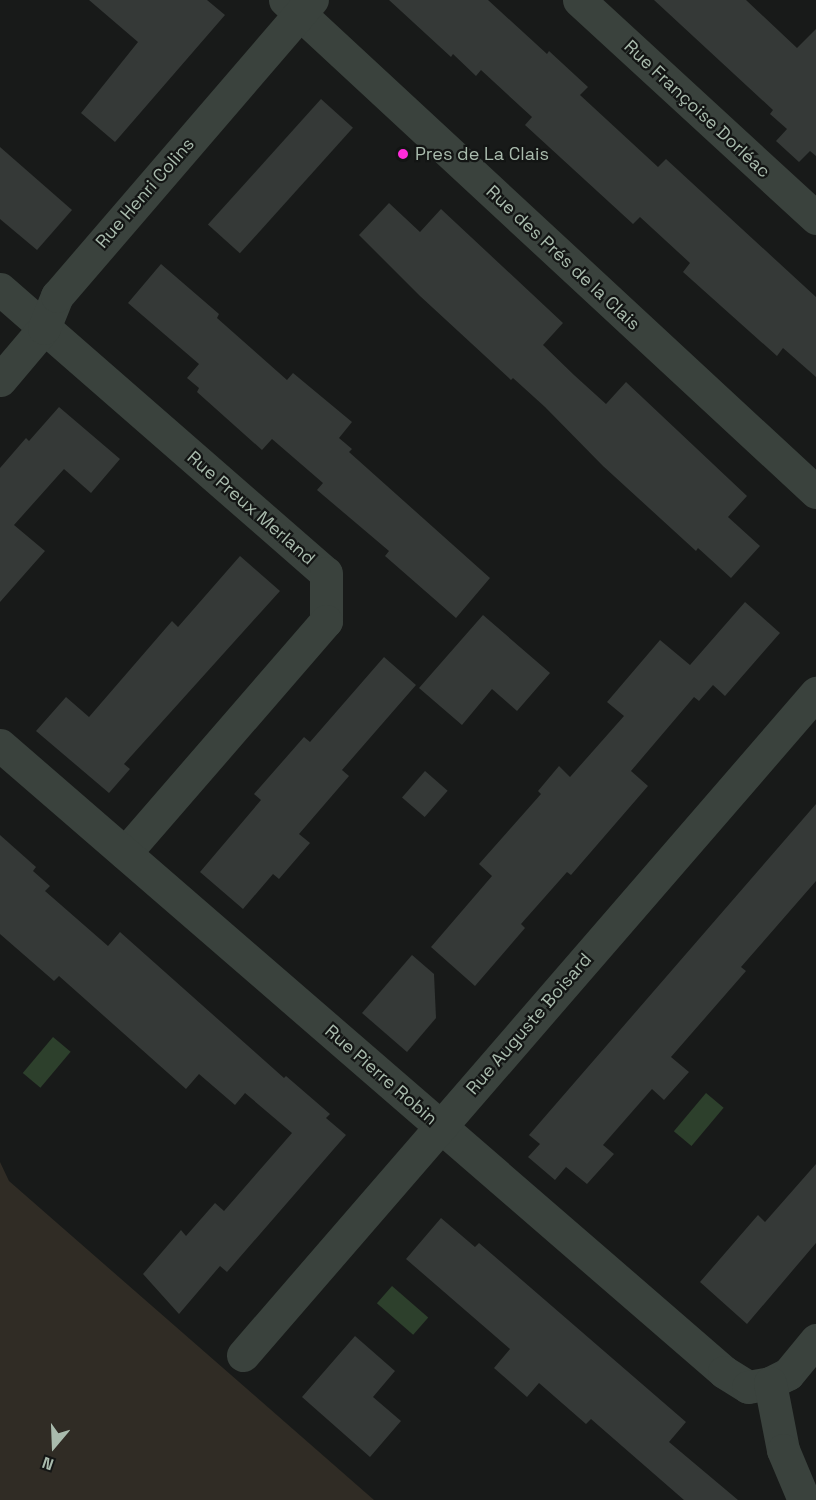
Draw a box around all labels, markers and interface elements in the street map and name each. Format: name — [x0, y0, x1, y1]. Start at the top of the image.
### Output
street label: Rue Françoise Dorléac — [619, 36, 775, 182]
street label: Rue Henri Colins — [91, 133, 199, 253]
place label: Pres de La Clais — [415, 143, 549, 165]
marker: Pres de La Clais — [396, 147, 410, 161]
street label: Rue des Prés de la Clais — [482, 181, 644, 335]
street label: Rue Preux Merland — [183, 447, 319, 569]
street label: Rue Auguste Boisard — [462, 949, 596, 1099]
street label: Rue Pierre Robin — [320, 1020, 442, 1130]
north arrow — [24, 1416, 84, 1476]
text: N — [39, 1452, 56, 1475]

